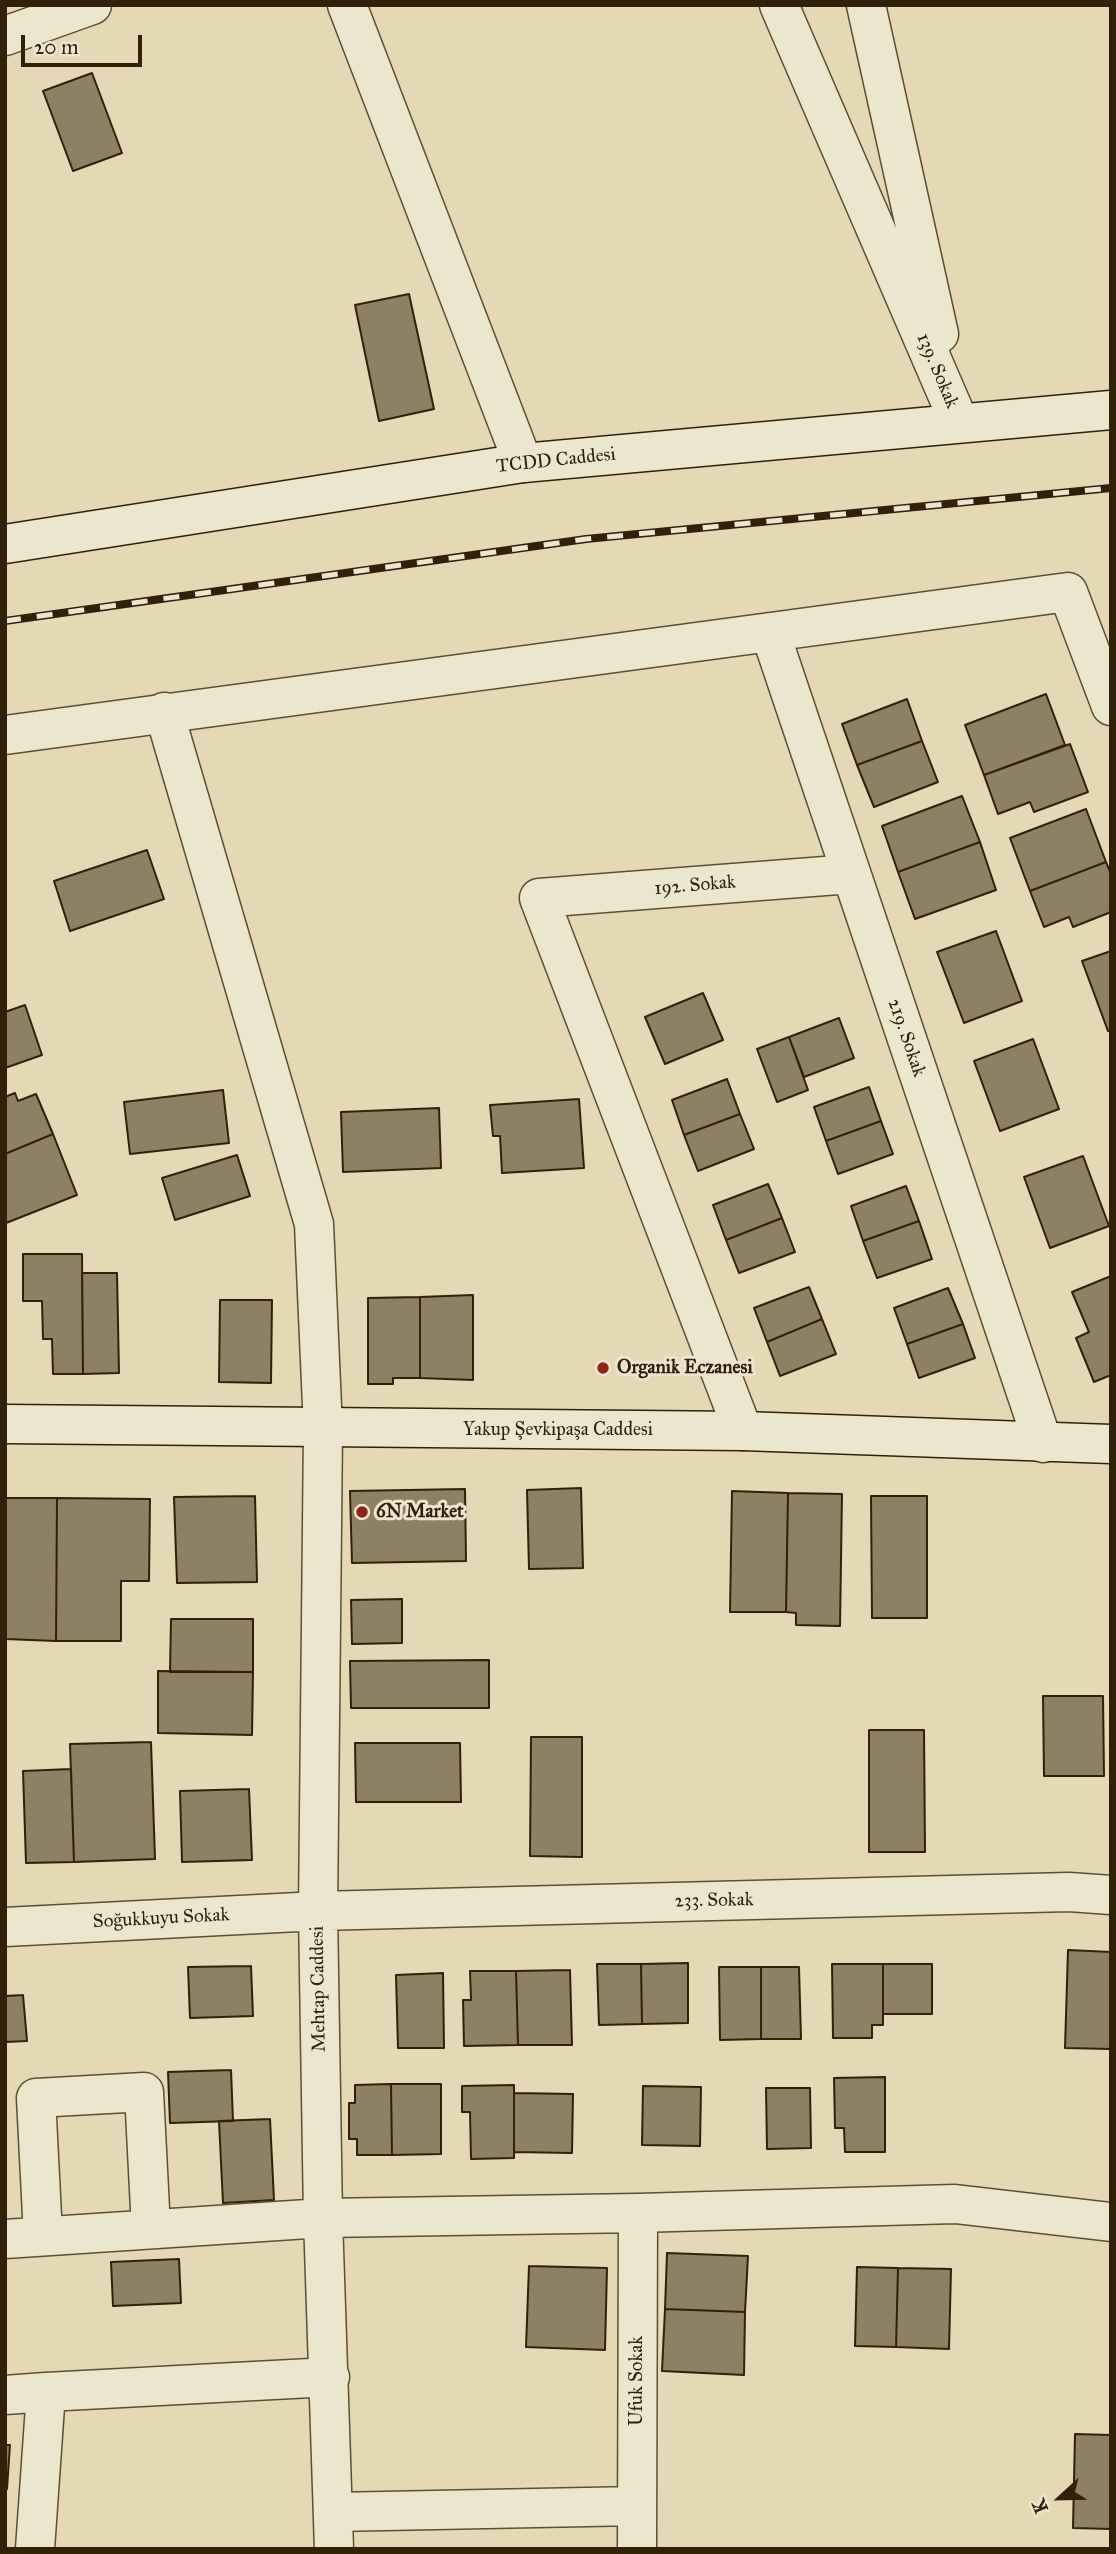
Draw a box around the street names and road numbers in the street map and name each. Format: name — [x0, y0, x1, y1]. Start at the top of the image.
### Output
street label: 139. Sokak — [911, 330, 963, 412]
street label: TCDD Caddesi — [495, 443, 617, 479]
street label: 192. Sokak — [653, 871, 737, 901]
street label: 219. Sokak — [882, 996, 930, 1080]
street label: Yakup Şevkipaşa Caddesi — [463, 1419, 653, 1441]
street label: 233. Sokak — [674, 1889, 754, 1913]
street label: Soğukkuyu Sokak — [92, 1904, 230, 1934]
street label: Mehtap Caddesi — [307, 1926, 331, 2052]
street label: Ufuk Sokak — [626, 2336, 648, 2426]

